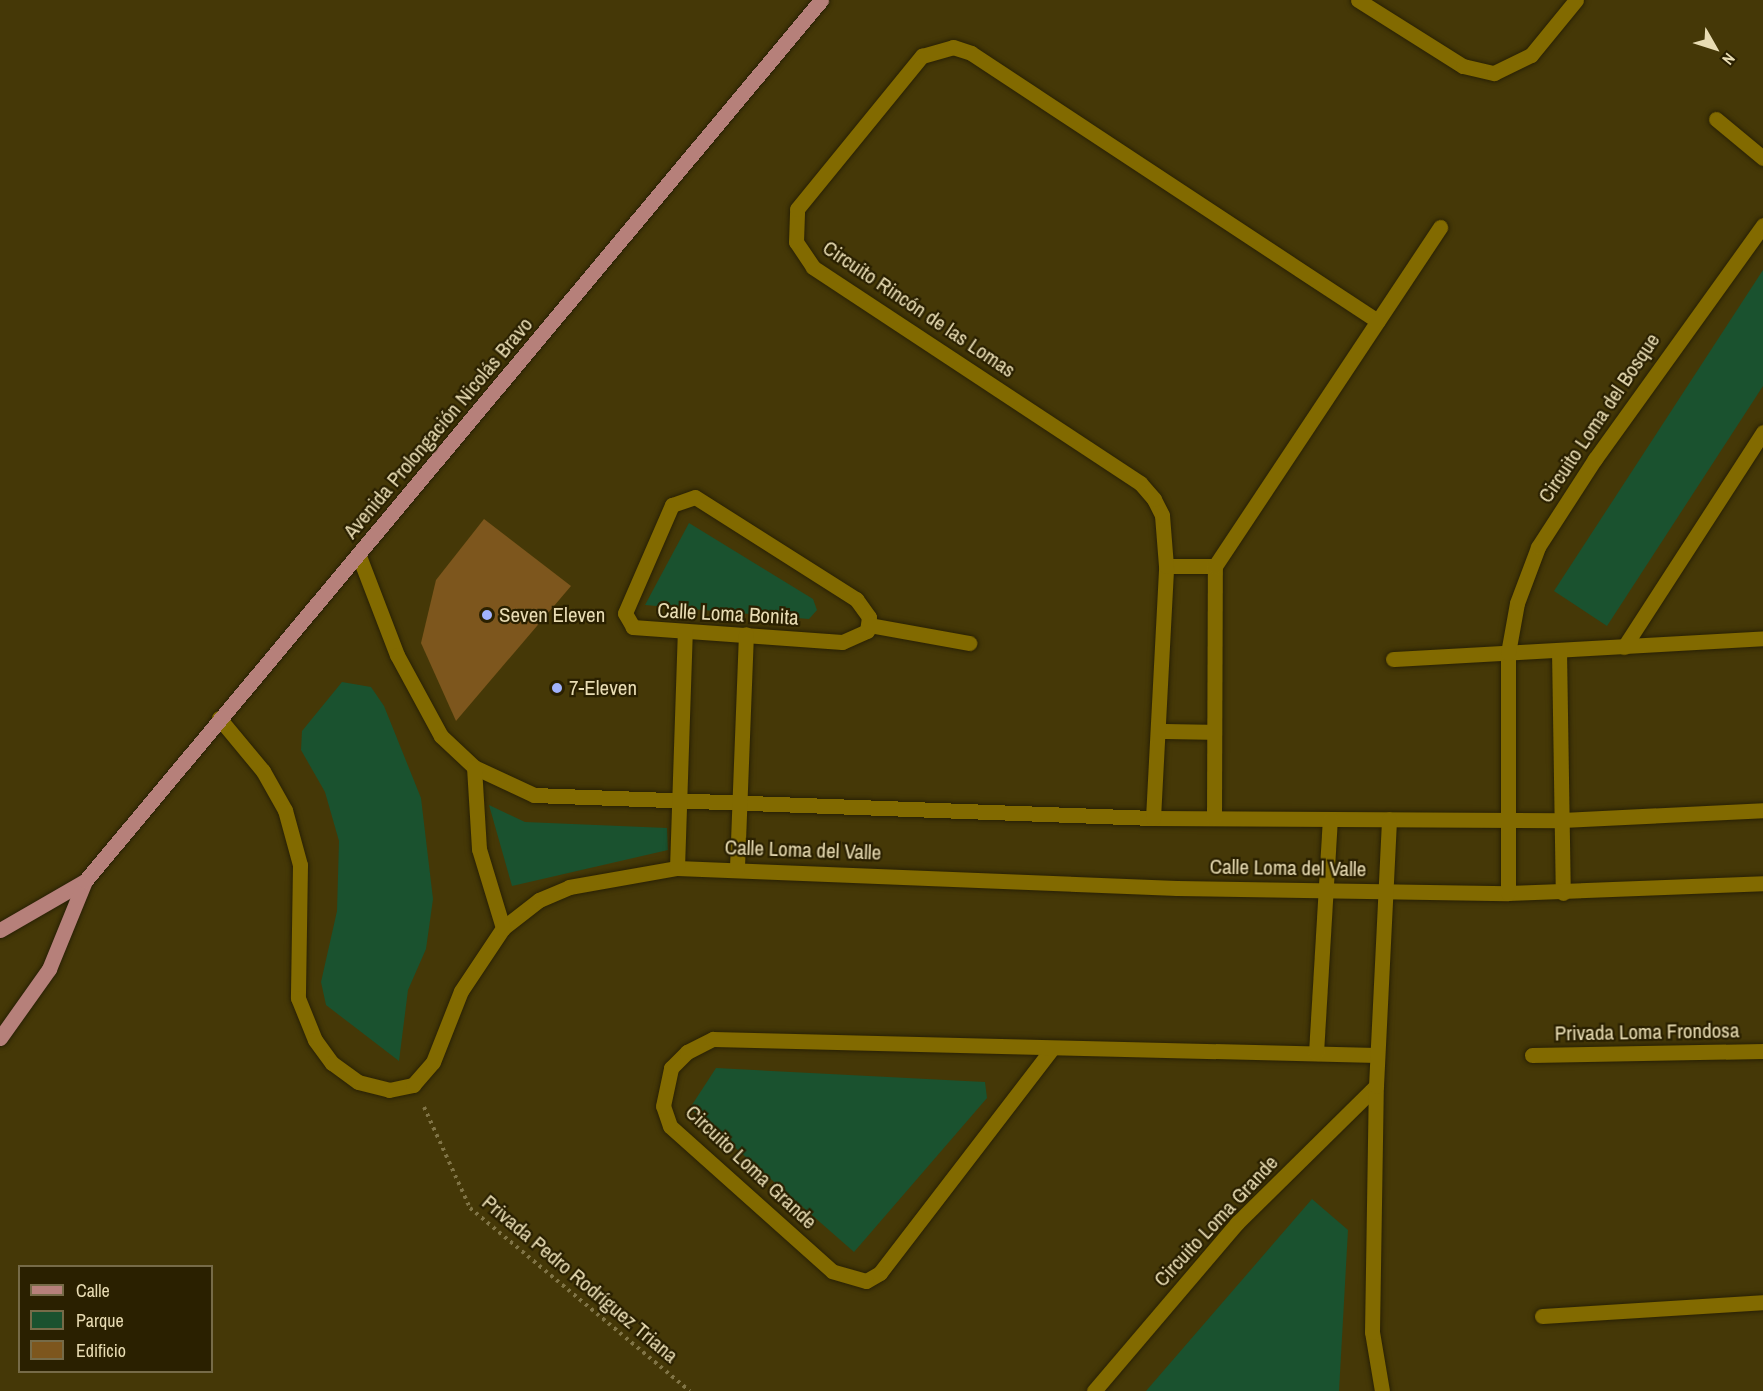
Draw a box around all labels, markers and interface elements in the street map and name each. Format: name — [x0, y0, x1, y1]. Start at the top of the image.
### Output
north arrow — [1685, 18, 1745, 78]
text: N — [1717, 49, 1741, 70]
street label: Circuito Rincón de las Lomas — [818, 235, 1020, 383]
street label: Avenida Prolongación Nicolás Bravo — [338, 312, 538, 544]
street label: Circuito Loma del Bosque — [1533, 328, 1665, 508]
street label: Calle Loma Bonita — [657, 598, 799, 630]
place label: Seven Eleven — [499, 602, 605, 628]
marker: Seven Eleven — [480, 608, 494, 622]
place label: 7-Eleven — [569, 675, 637, 701]
marker: 7-Eleven — [550, 681, 564, 695]
street label: Calle Loma del Valle — [724, 835, 882, 865]
street label: Calle Loma del Valle — [1209, 854, 1367, 882]
street label: Privada Loma Frondosa — [1554, 1018, 1740, 1046]
street label: Circuito Loma Grande — [680, 1100, 822, 1234]
street label: Circuito Loma Grande — [1149, 1150, 1283, 1292]
street label: Privada Pedro Rodríguez Triana — [477, 1190, 683, 1368]
legend — [18, 1265, 213, 1373]
text: Calle — [76, 1278, 110, 1303]
text: Parque — [76, 1308, 124, 1333]
text: Edificio — [76, 1338, 126, 1363]

